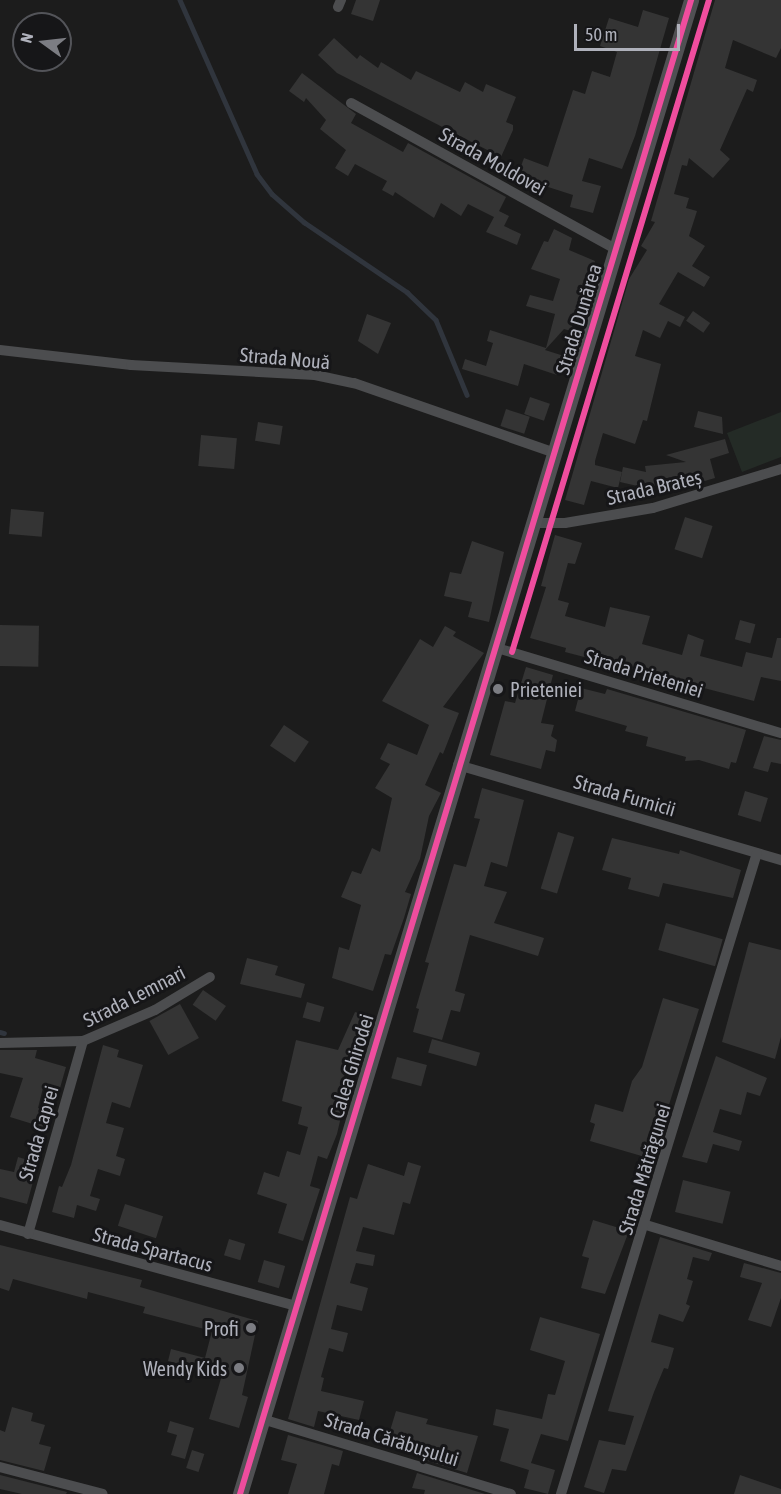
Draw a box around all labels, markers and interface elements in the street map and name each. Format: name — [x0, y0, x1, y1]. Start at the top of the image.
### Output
north arrow — [12, 12, 72, 72]
scale bar — [577, 12, 684, 50]
text: 50 m — [585, 24, 617, 45]
text: N — [17, 31, 36, 45]
street label: Strada Moldovei — [435, 122, 551, 200]
street label: Strada Dunărea — [550, 261, 606, 377]
street label: Strada Nouă — [239, 342, 331, 374]
street label: Strada Brateș — [604, 464, 704, 510]
street label: Strada Prieteniei — [582, 644, 706, 702]
place label: Prieteniei — [510, 677, 582, 701]
marker: Prieteniei — [491, 682, 505, 696]
street label: Strada Furnicii — [571, 769, 679, 821]
street label: Strada Lemnari — [79, 960, 189, 1032]
street label: Calea Ghirodei — [324, 1011, 378, 1121]
street label: Strada Caprei — [13, 1083, 63, 1183]
street label: Strada Mătrăgunei — [613, 1101, 675, 1237]
street label: Strada Spartacus — [91, 1222, 215, 1276]
place label: Profi — [204, 1316, 239, 1340]
marker: Profi — [244, 1321, 258, 1335]
place label: Wendy Kids — [143, 1356, 227, 1380]
marker: Wendy Kids — [232, 1361, 246, 1375]
street label: Strada Cărăbușului — [322, 1407, 462, 1471]

